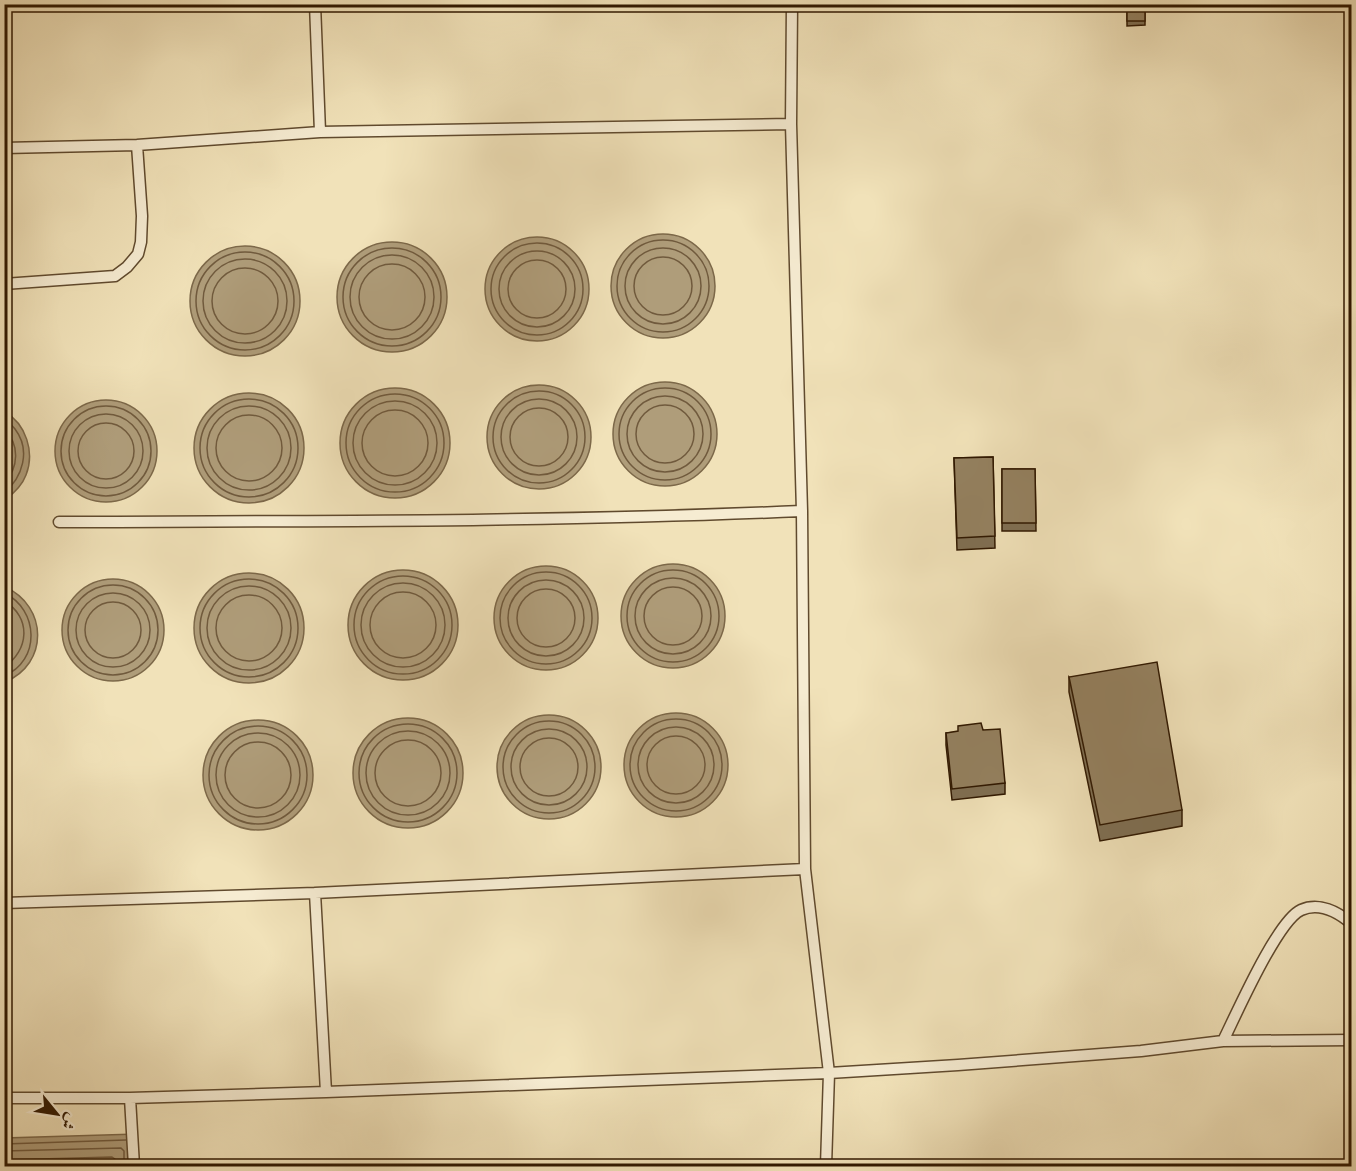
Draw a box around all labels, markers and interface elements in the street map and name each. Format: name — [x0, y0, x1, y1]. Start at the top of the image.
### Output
north arrow — [27, 1084, 87, 1144]
text: ش — [56, 1109, 83, 1133]

